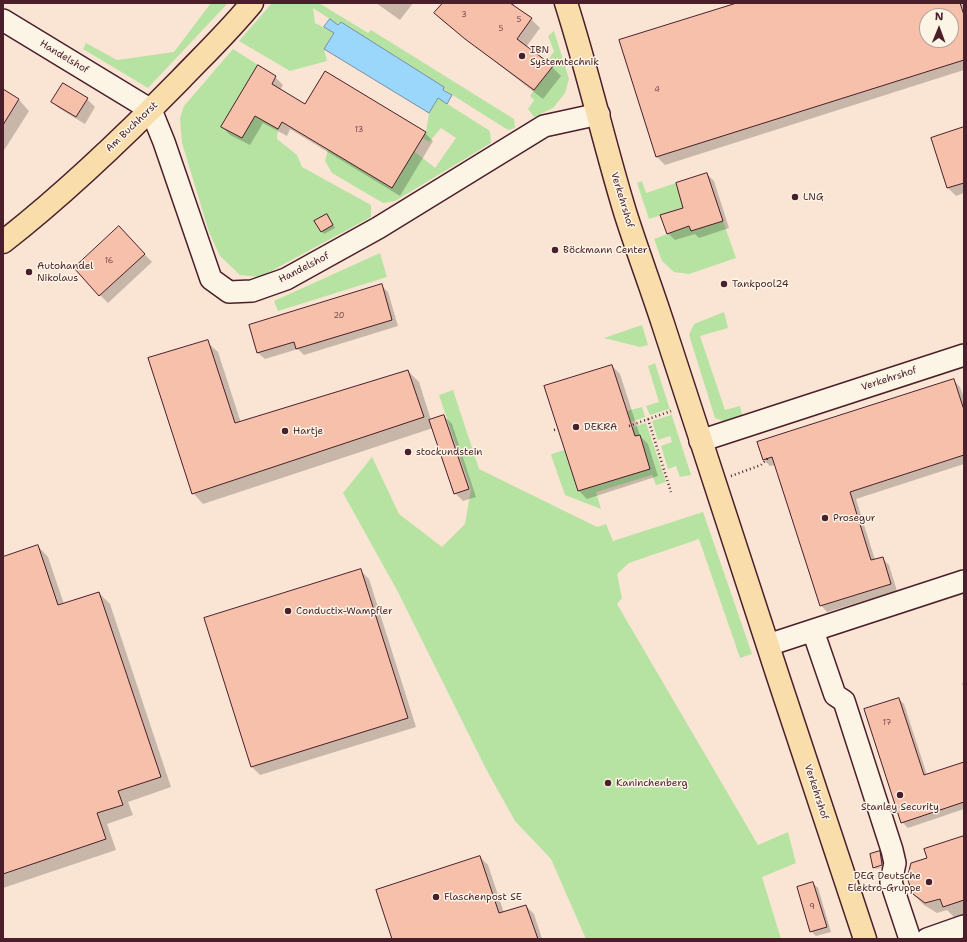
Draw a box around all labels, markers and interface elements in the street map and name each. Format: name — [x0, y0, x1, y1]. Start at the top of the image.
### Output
north arrow — [919, 8, 959, 48]
text: N — [935, 9, 944, 24]
house number: 3 — [461, 10, 467, 20]
house number: 5 — [517, 15, 521, 25]
house number: 5 — [499, 24, 503, 34]
street label: Handelshof — [37, 38, 91, 76]
place label: IBN Systemtechnik — [530, 44, 599, 68]
marker: IBN Systemtechnik — [517, 51, 527, 61]
house number: 4 — [654, 85, 660, 95]
street label: Am Buchhorst — [104, 99, 160, 155]
house number: 13 — [355, 125, 363, 135]
street label: Verkehrshof — [608, 171, 636, 229]
place label: LNG — [803, 191, 823, 203]
marker: LNG — [790, 192, 800, 202]
place label: Böckmann Center — [563, 244, 648, 256]
marker: Böckmann Center — [550, 245, 560, 255]
street label: Handelshof — [277, 250, 331, 286]
house number: 16 — [105, 256, 113, 266]
place label: Autohandel Nikolaus — [37, 260, 93, 284]
marker: Autohandel Nikolaus — [24, 267, 34, 277]
place label: Tankpool24 — [732, 278, 789, 290]
marker: Tankpool24 — [719, 279, 729, 289]
house number: 20 — [334, 311, 344, 321]
street label: Verkehrshof — [860, 364, 918, 394]
place label: DEKRA — [584, 421, 617, 433]
marker: DEKRA — [571, 422, 581, 432]
place label: Hartje — [293, 425, 323, 437]
marker: Hartje — [280, 426, 290, 436]
place label: stockundstein — [416, 446, 482, 458]
marker: stockundstein — [403, 447, 413, 457]
place label: Prosegur — [833, 512, 876, 524]
marker: Prosegur — [820, 513, 830, 523]
place label: Conductix-Wampfler — [296, 605, 393, 617]
marker: Conductix-Wampfler — [283, 606, 293, 616]
house number: 17 — [883, 718, 891, 728]
street label: Verkehrshof — [801, 763, 831, 821]
place label: Kaninchenberg — [616, 777, 688, 789]
marker: Kaninchenberg — [603, 778, 613, 788]
marker: Stanley Security — [895, 790, 905, 800]
place label: Stanley Security — [861, 801, 939, 813]
place label: DEG Deutsche Elektro-Gruppe — [848, 870, 921, 894]
marker: DEG Deutsche Elektro-Gruppe — [924, 877, 934, 887]
place label: Flaschenpost SE — [444, 891, 522, 903]
marker: Flaschenpost SE — [431, 892, 441, 902]
house number: 9 — [809, 902, 815, 912]

